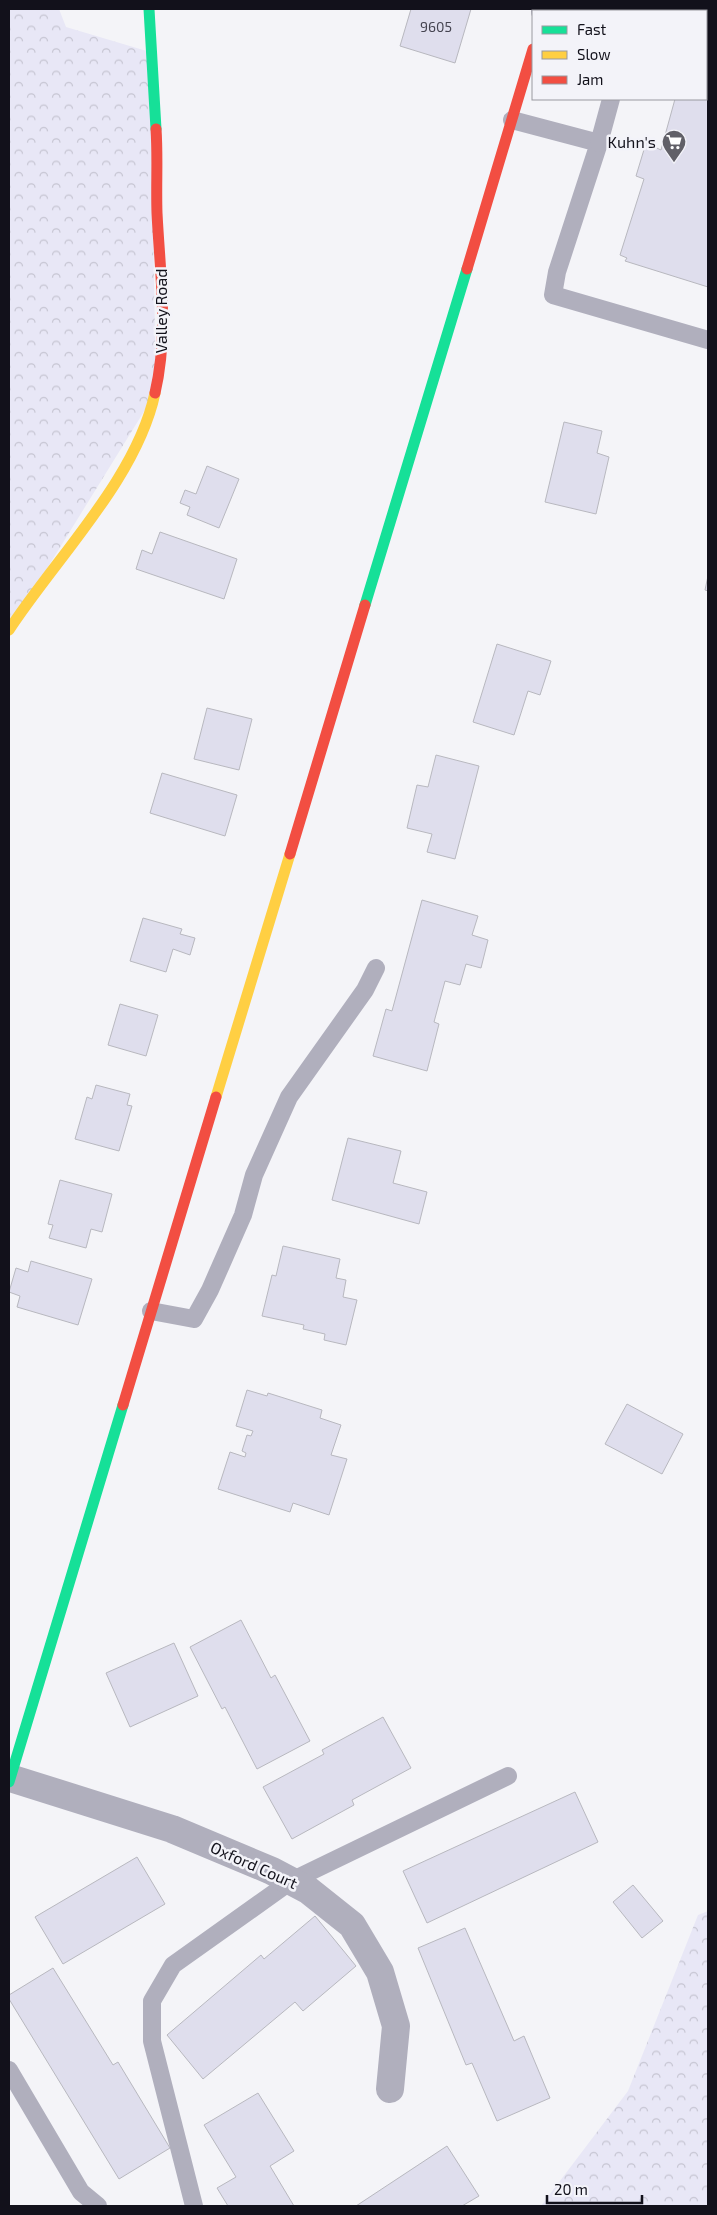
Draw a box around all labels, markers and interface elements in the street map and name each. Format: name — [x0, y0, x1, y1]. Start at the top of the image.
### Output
legend — [532, 10, 707, 100]
house number: 9605 — [420, 18, 452, 35]
text: Fast — [577, 20, 607, 38]
text: Slow — [577, 45, 611, 63]
text: Jam — [577, 70, 603, 88]
supermarket icon: Kuhn's — [661, 129, 687, 163]
place label: Kuhn's — [608, 132, 656, 151]
street label: Valley Road — [151, 269, 170, 353]
street label: Oxford Court — [208, 1837, 301, 1892]
scale bar — [547, 2172, 642, 2204]
text: 20 m — [554, 2180, 588, 2198]

